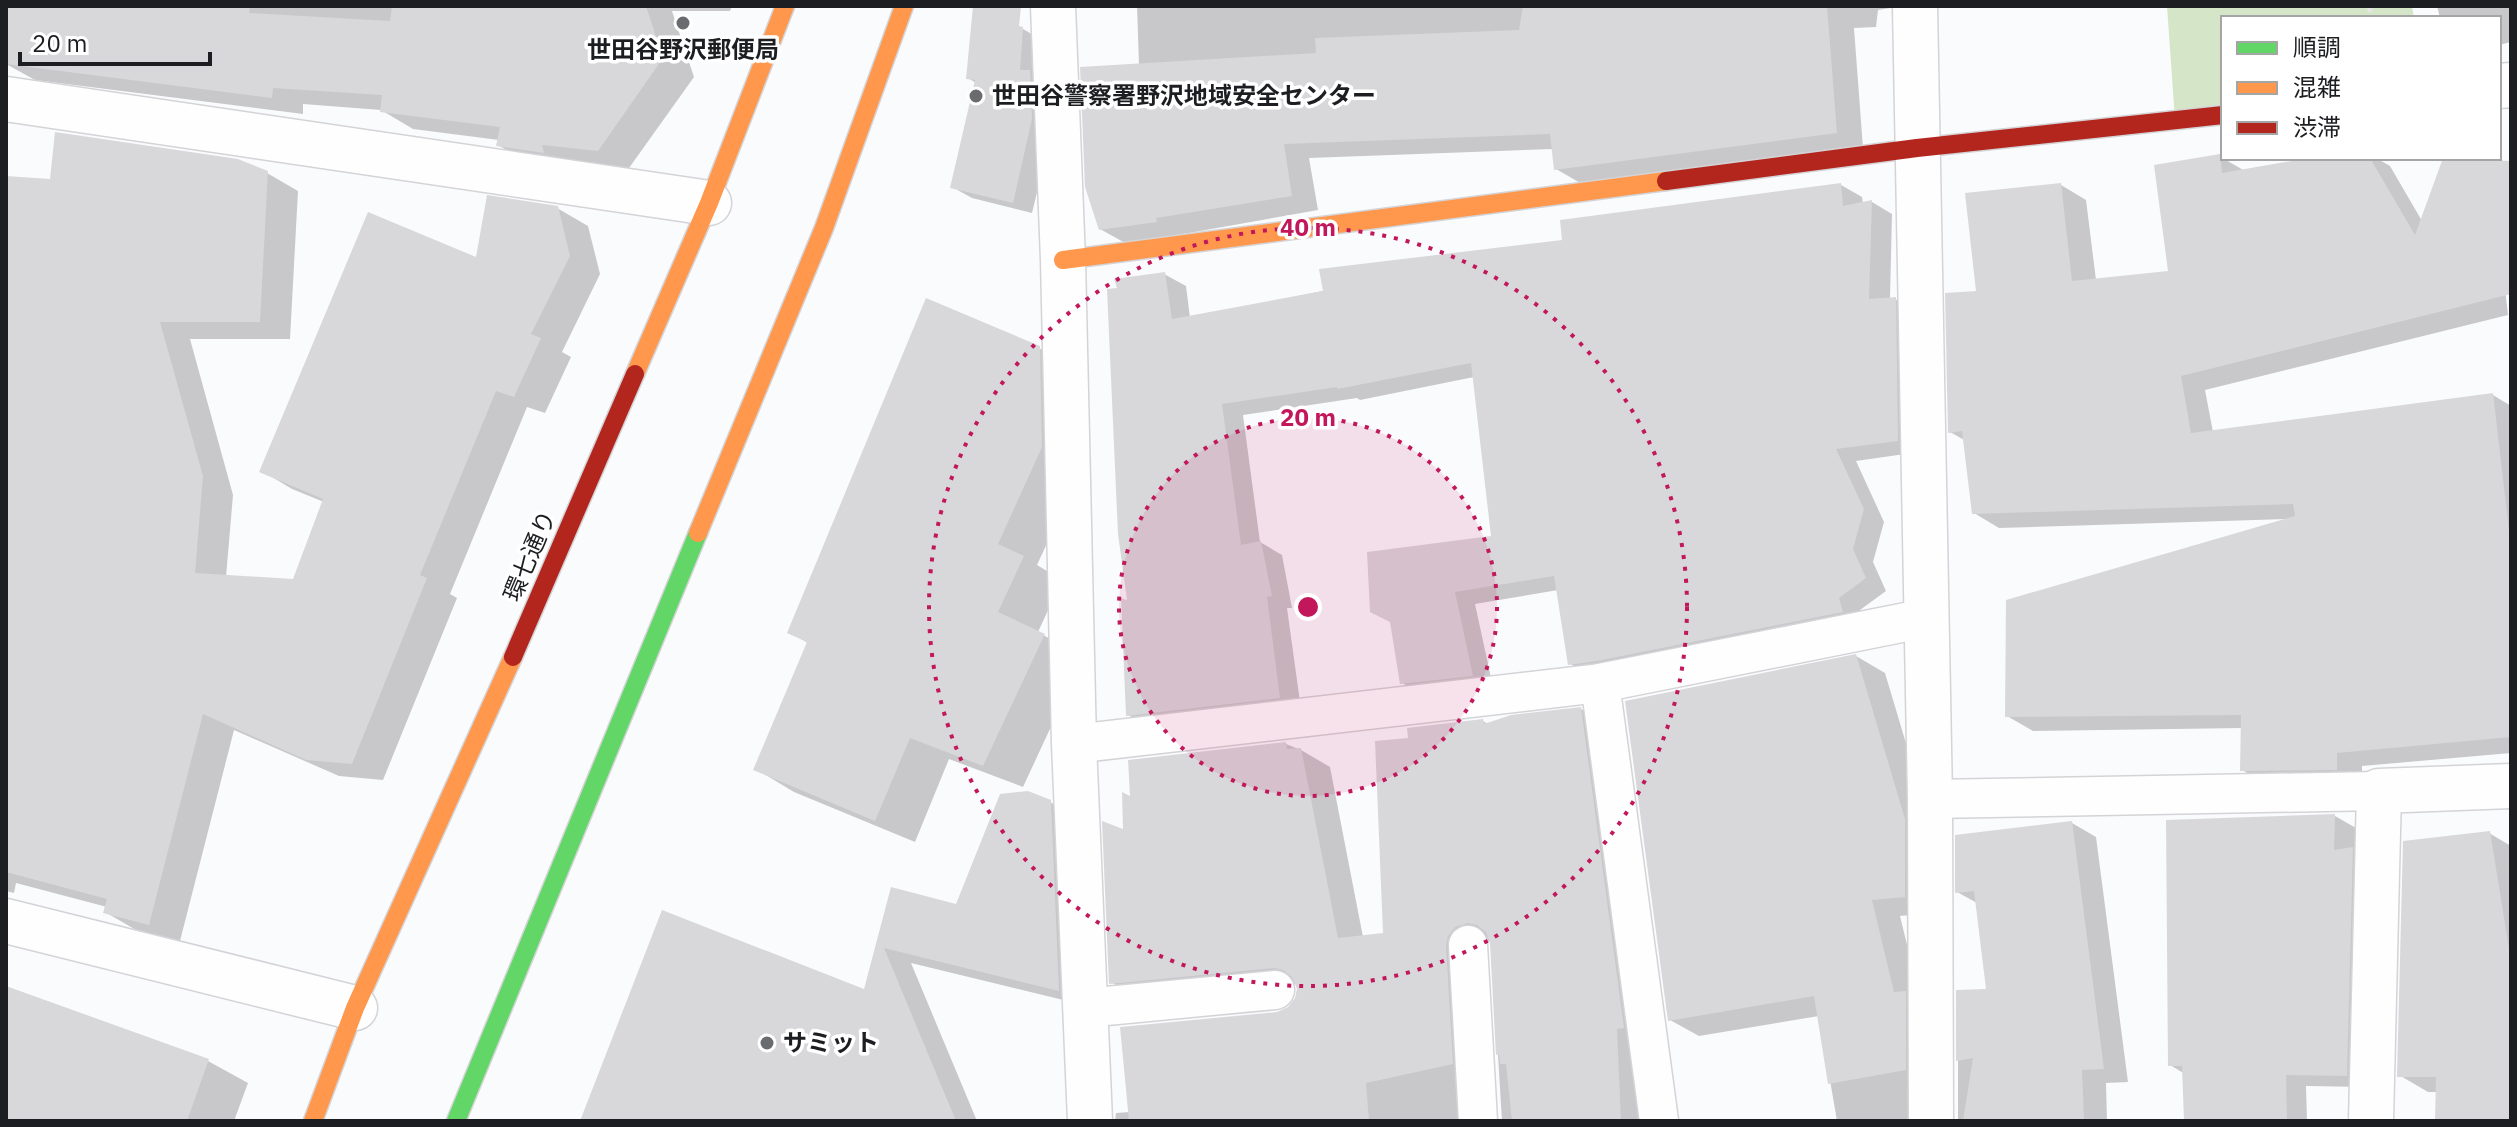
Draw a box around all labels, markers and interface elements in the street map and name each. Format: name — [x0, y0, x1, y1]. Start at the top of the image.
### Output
marker: 世田谷野沢郵便局 — [674, 14, 692, 32]
scale bar — [20, 16, 210, 66]
legend — [2221, 16, 2501, 160]
text: 20 m — [32, 27, 87, 59]
text: 順調 — [2293, 31, 2341, 63]
place label: 世田谷野沢郵便局 — [587, 33, 779, 65]
text: 混雑 — [2293, 71, 2341, 103]
place label: 世田谷警察署野沢地域安全センター — [992, 79, 1376, 111]
marker: 世田谷警察署野沢地域安全センター — [967, 87, 985, 105]
text: 渋滞 — [2293, 111, 2341, 143]
text: 40 m — [1280, 211, 1336, 243]
text: 20 m — [1280, 401, 1336, 433]
street label: 環七通り — [496, 505, 563, 606]
centre of rings — [1294, 593, 1322, 621]
place label: サミット — [783, 1026, 879, 1058]
marker: サミット — [758, 1034, 776, 1052]

